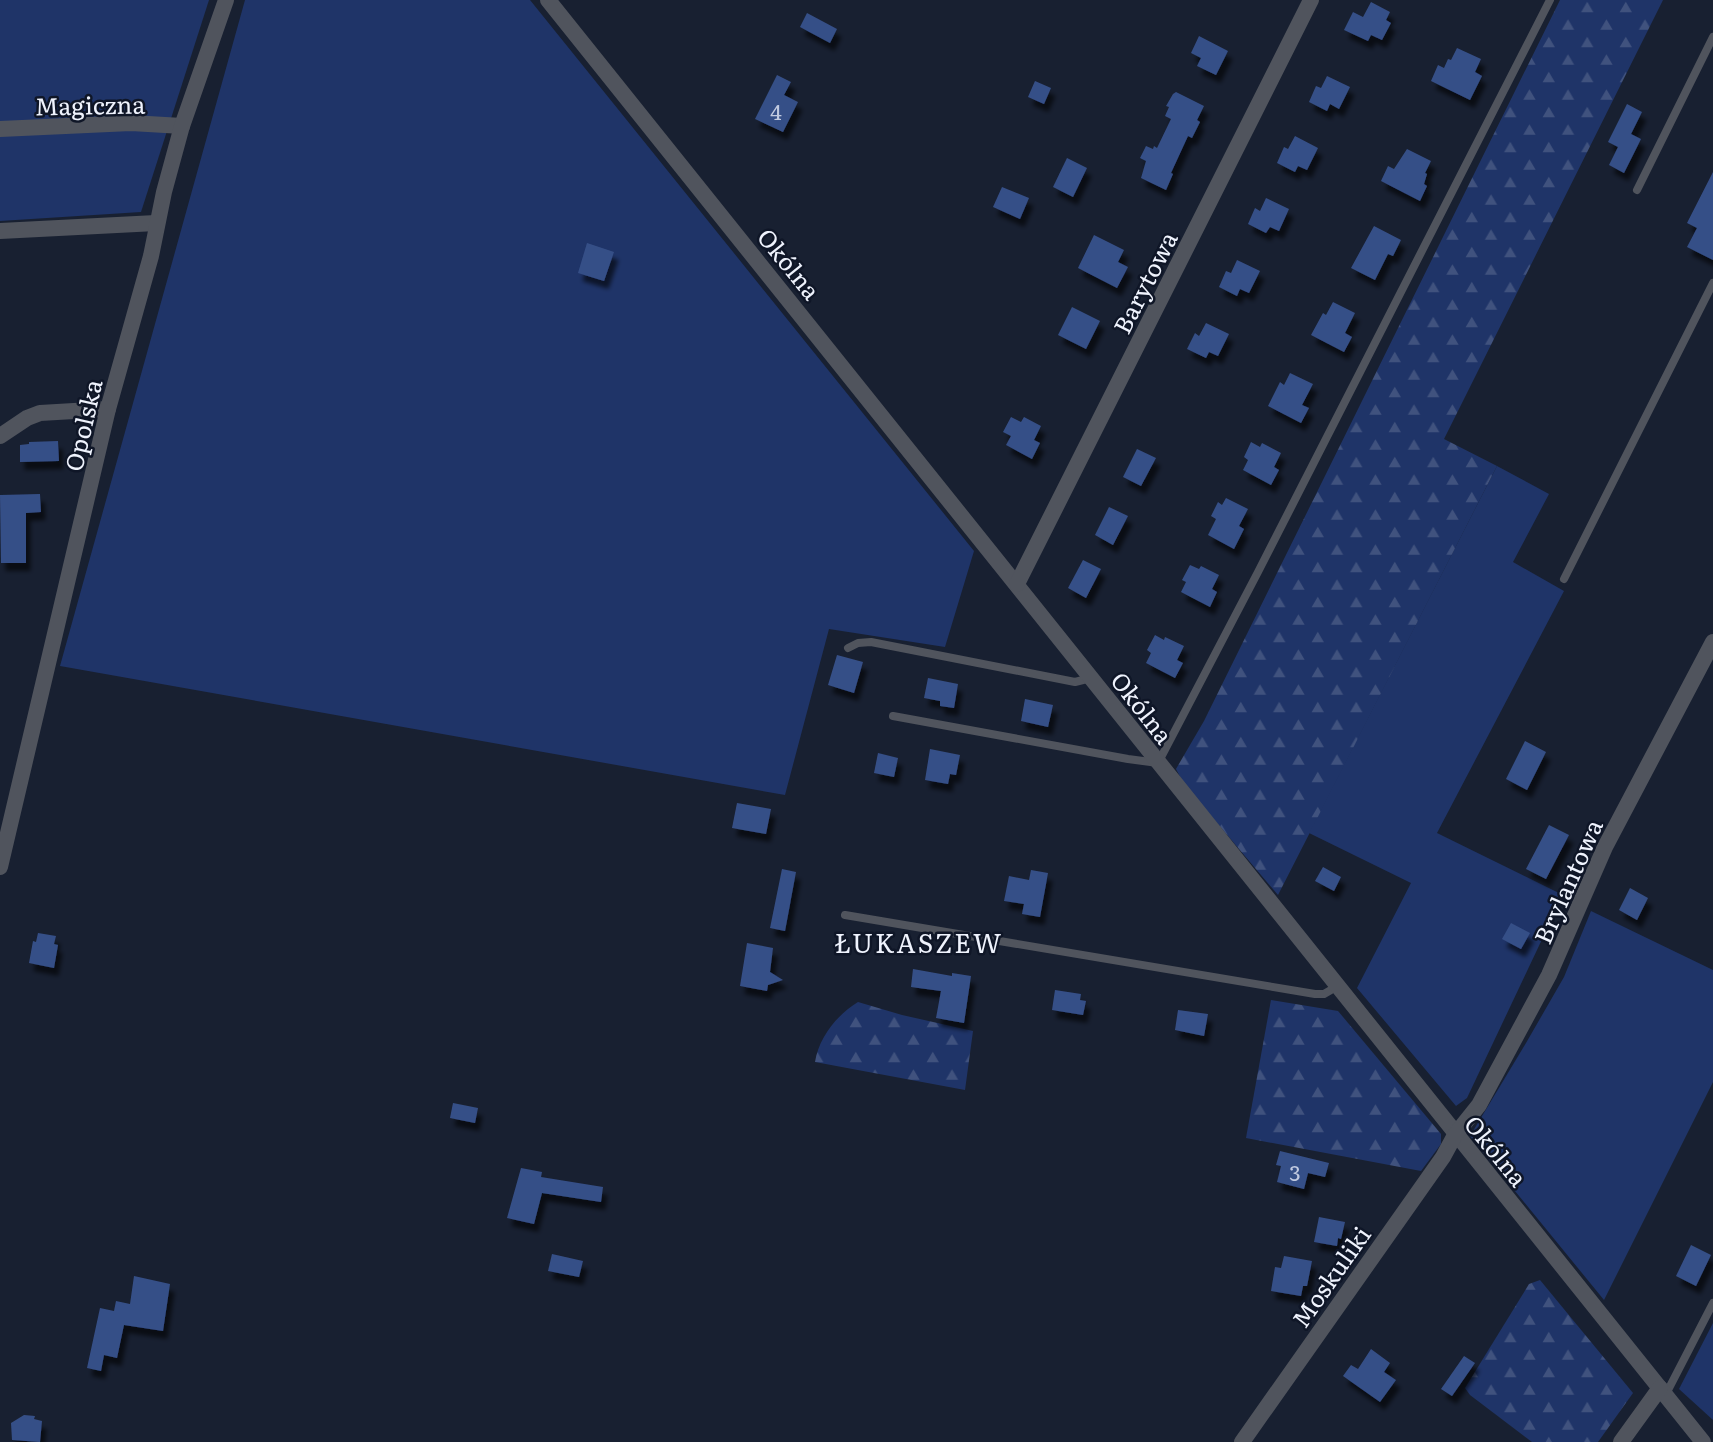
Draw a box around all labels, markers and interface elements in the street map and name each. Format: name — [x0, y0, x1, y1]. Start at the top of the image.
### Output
street label: Magiczna — [35, 86, 146, 122]
house number: 4 — [770, 95, 782, 126]
street label: Okólna — [750, 220, 830, 306]
street label: Barytowa — [1103, 225, 1185, 339]
street label: Opolska — [54, 376, 110, 474]
street label: Okólna — [1104, 664, 1182, 750]
street label: Brylantowa — [1524, 813, 1610, 949]
district label: ŁUKASZEW — [835, 922, 1003, 961]
street label: Okólna — [1457, 1107, 1537, 1193]
house number: 3 — [1289, 1156, 1301, 1187]
street label: Moskuliki — [1282, 1218, 1378, 1334]

